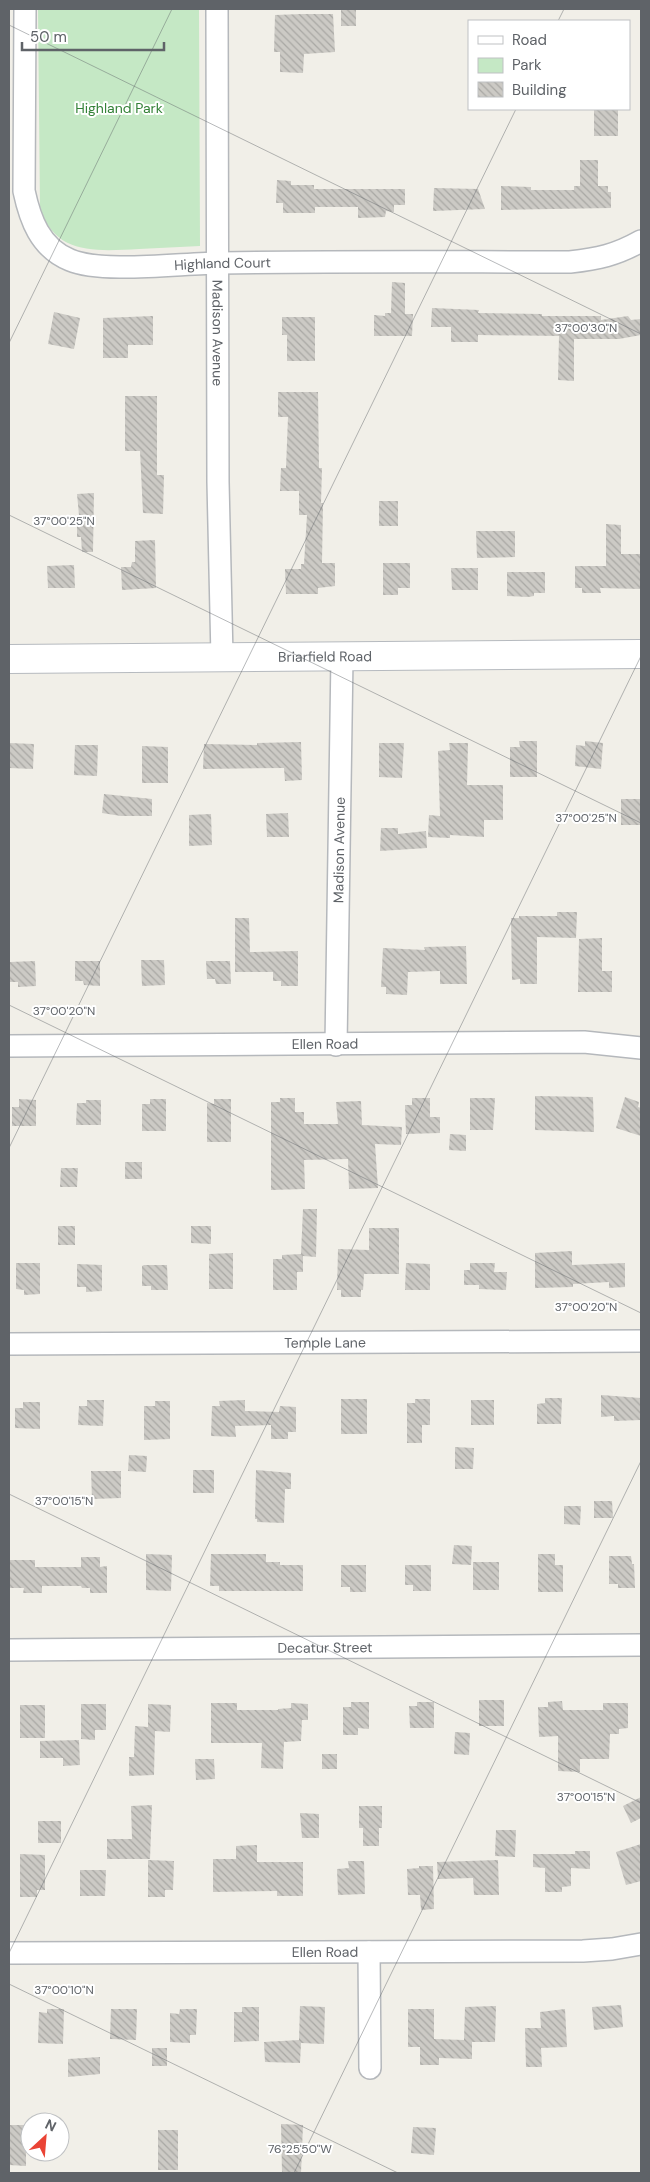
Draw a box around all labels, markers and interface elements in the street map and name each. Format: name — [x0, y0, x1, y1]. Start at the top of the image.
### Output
scale bar — [22, 20, 165, 52]
legend — [468, 20, 630, 110]
text: 50 m — [30, 27, 67, 47]
text: Road — [512, 30, 547, 50]
text: Park — [512, 55, 542, 75]
text: Building — [512, 80, 567, 100]
park label: Highland Park — [75, 99, 163, 117]
street label: Highland Court — [174, 253, 271, 274]
street label: Madison Avenue — [209, 280, 227, 386]
text: 37°00'30"N — [555, 320, 617, 336]
text: 37°00'25"N — [33, 513, 95, 529]
street label: Briarfield Road — [278, 647, 372, 666]
street label: Madison Avenue — [329, 797, 349, 903]
text: 37°00'25"N — [555, 810, 617, 826]
text: 37°00'20"N — [33, 1003, 95, 1019]
street label: Ellen Road — [292, 1035, 358, 1053]
text: 37°00'20"N — [555, 1299, 617, 1315]
street label: Temple Lane — [284, 1333, 366, 1352]
text: 37°00'15"N — [35, 1493, 93, 1509]
street label: Decatur Street — [277, 1638, 373, 1657]
text: 37°00'15"N — [557, 1789, 615, 1805]
street label: Ellen Road — [292, 1943, 358, 1961]
text: 37°00'10"N — [34, 1982, 94, 1998]
north arrow — [20, 2112, 70, 2162]
text: N — [42, 2115, 59, 2136]
text: 76°25'50"W — [268, 2141, 332, 2157]

